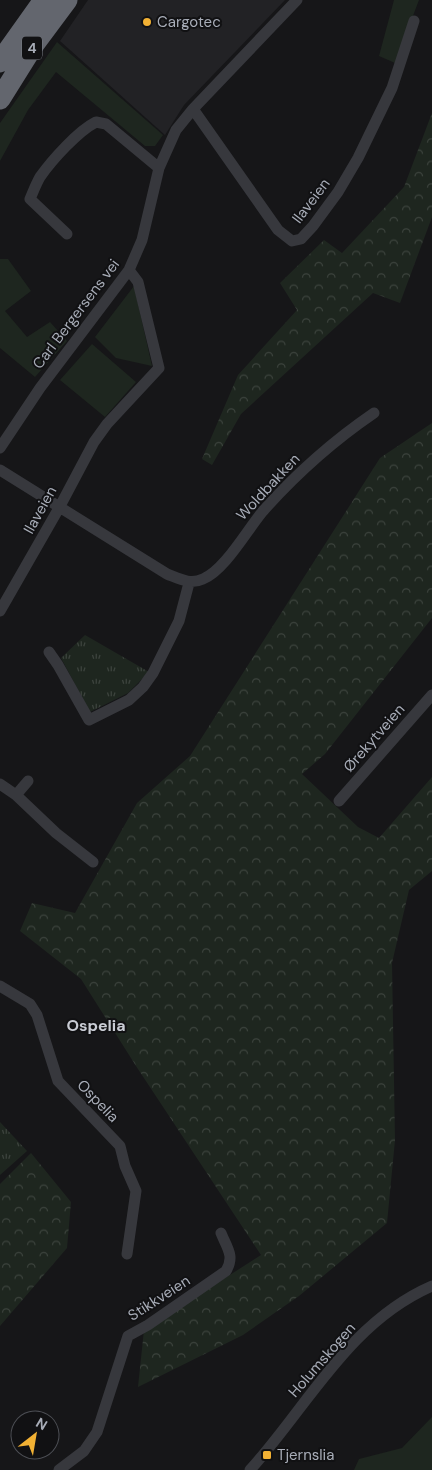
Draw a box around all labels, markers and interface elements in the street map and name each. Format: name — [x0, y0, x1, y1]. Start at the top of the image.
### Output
place label: Cargotec — [157, 12, 221, 32]
marker: Cargotec — [141, 16, 153, 28]
road number: 4 — [22, 36, 42, 59]
street label: Ilaveien — [288, 174, 334, 228]
street label: Carl Bergersens vei — [28, 255, 124, 373]
street label: Woldbakken — [232, 449, 304, 525]
street label: Ilaveien — [19, 483, 61, 537]
street label: Ørekytveien — [339, 700, 409, 776]
district label: Ospelia — [66, 1015, 126, 1036]
street label: Ospelia — [73, 1075, 123, 1127]
street label: Stikkveien — [124, 1271, 194, 1325]
street label: Holumskogen — [284, 1318, 360, 1402]
north arrow — [10, 1410, 60, 1460]
text: N — [33, 1414, 51, 1434]
place label: Tjernslia — [277, 1445, 334, 1465]
marker: Tjernslia — [261, 1449, 273, 1461]

